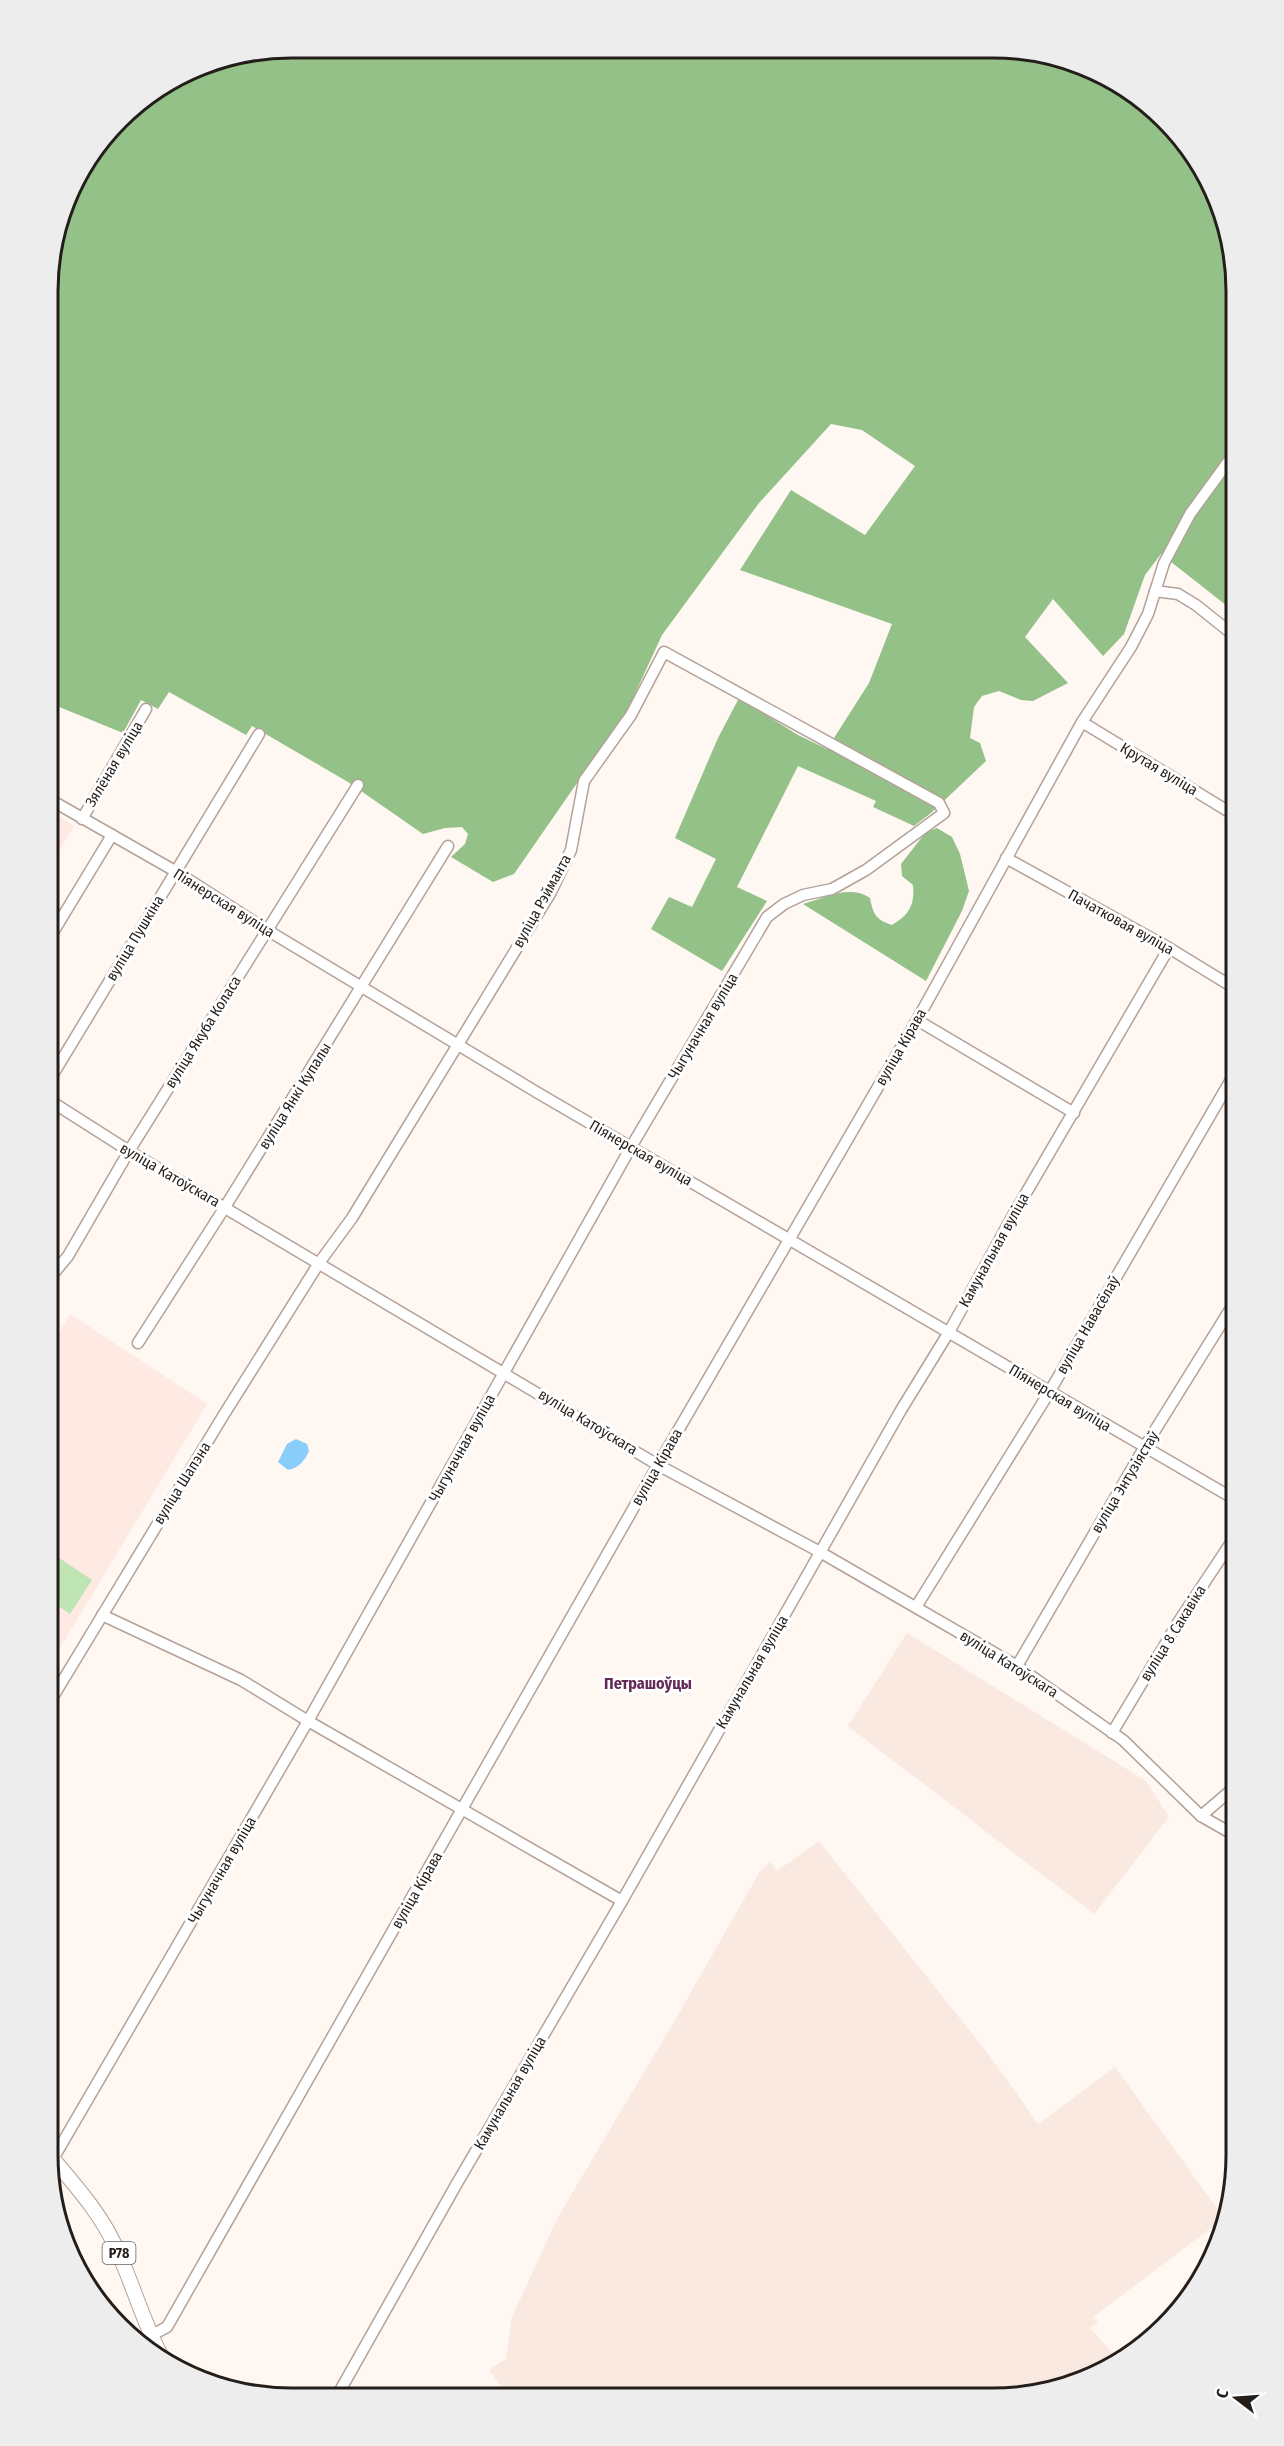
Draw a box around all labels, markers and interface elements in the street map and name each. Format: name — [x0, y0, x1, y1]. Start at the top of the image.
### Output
street label: Зялёная вуліца — [81, 718, 147, 810]
street label: Крутая вуліца — [1117, 739, 1201, 799]
street label: вуліца Рэйманта — [509, 851, 575, 951]
street label: Піянерская вуліца — [170, 865, 278, 941]
street label: Пачатковая вуліца — [1065, 886, 1177, 958]
street label: вуліца Пушкіна — [102, 892, 168, 984]
street label: Чыгуначная вуліца — [664, 970, 742, 1082]
street label: вуліца Якуба Коласа — [161, 973, 245, 1091]
street label: вуліца Кірава — [872, 1005, 930, 1089]
street label: вуліца Янкі Купалы — [255, 1039, 335, 1153]
street label: Піянерская вуліца — [586, 1116, 696, 1190]
street label: вуліца Катоўскага — [117, 1139, 223, 1211]
street label: Камунальная вуліца — [955, 1190, 1033, 1310]
street label: вуліца Навасёлаў — [1053, 1272, 1124, 1377]
street label: Піянерская вуліца — [1006, 1360, 1114, 1436]
street label: вуліца Катоўскага — [535, 1385, 641, 1459]
street label: Чыгуначная вуліца — [425, 1391, 499, 1505]
street label: вуліца Кірава — [628, 1425, 686, 1509]
street label: вуліца Энтузіястаў — [1087, 1427, 1163, 1536]
street label: вуліца Шапэна — [150, 1438, 214, 1528]
street label: вуліца 8 Сакавіка — [1136, 1582, 1210, 1684]
street label: Камунальная вуліца — [712, 1612, 792, 1732]
street label: вуліца Катоўскага — [957, 1627, 1061, 1701]
district label: Петрашоўцы — [604, 1674, 692, 1693]
street label: Чыгуначная вуліца — [184, 1813, 260, 1927]
street label: вуліца Кірава — [388, 1848, 446, 1932]
street label: Камунальная вуліца — [470, 2033, 550, 2153]
road number: Р78 — [102, 2242, 136, 2264]
north arrow — [1206, 2368, 1266, 2428]
text: С — [1212, 2386, 1233, 2401]

